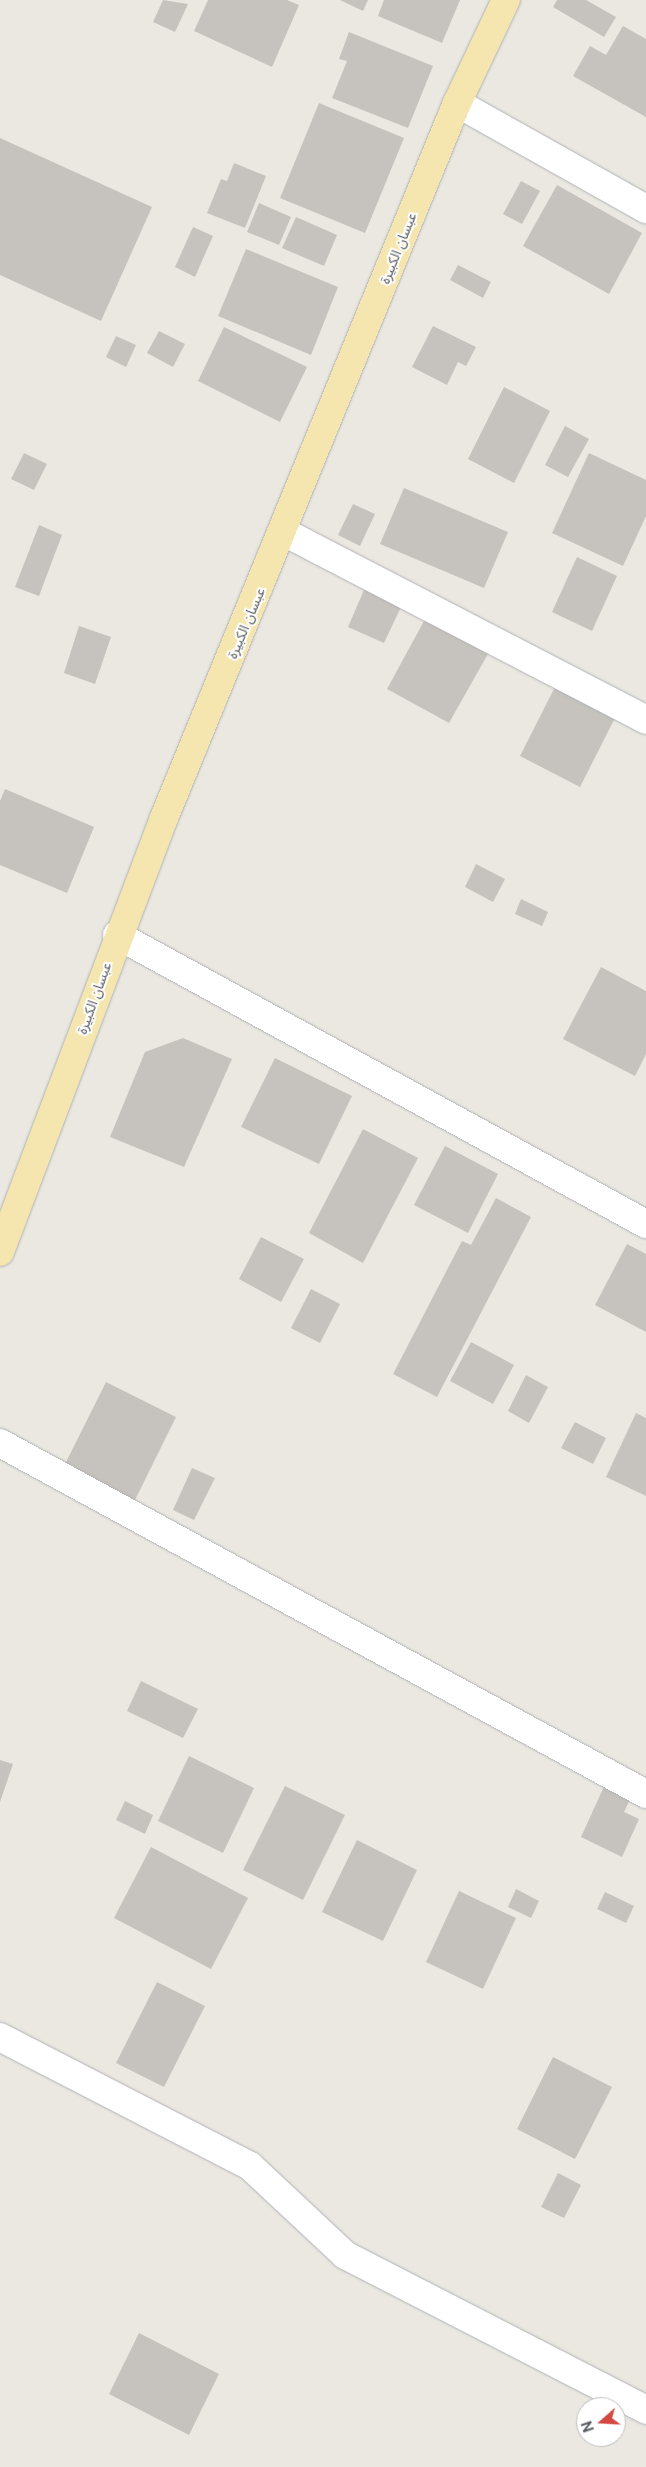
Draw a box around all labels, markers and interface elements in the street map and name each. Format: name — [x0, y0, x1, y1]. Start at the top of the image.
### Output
street label: عبسان الكبيرة — [376, 210, 420, 286]
street label: عبسان الكبيرة — [224, 585, 268, 661]
street label: عبسان الكبيرة — [73, 960, 115, 1036]
north arrow — [576, 2397, 626, 2447]
text: N — [578, 2419, 597, 2434]

